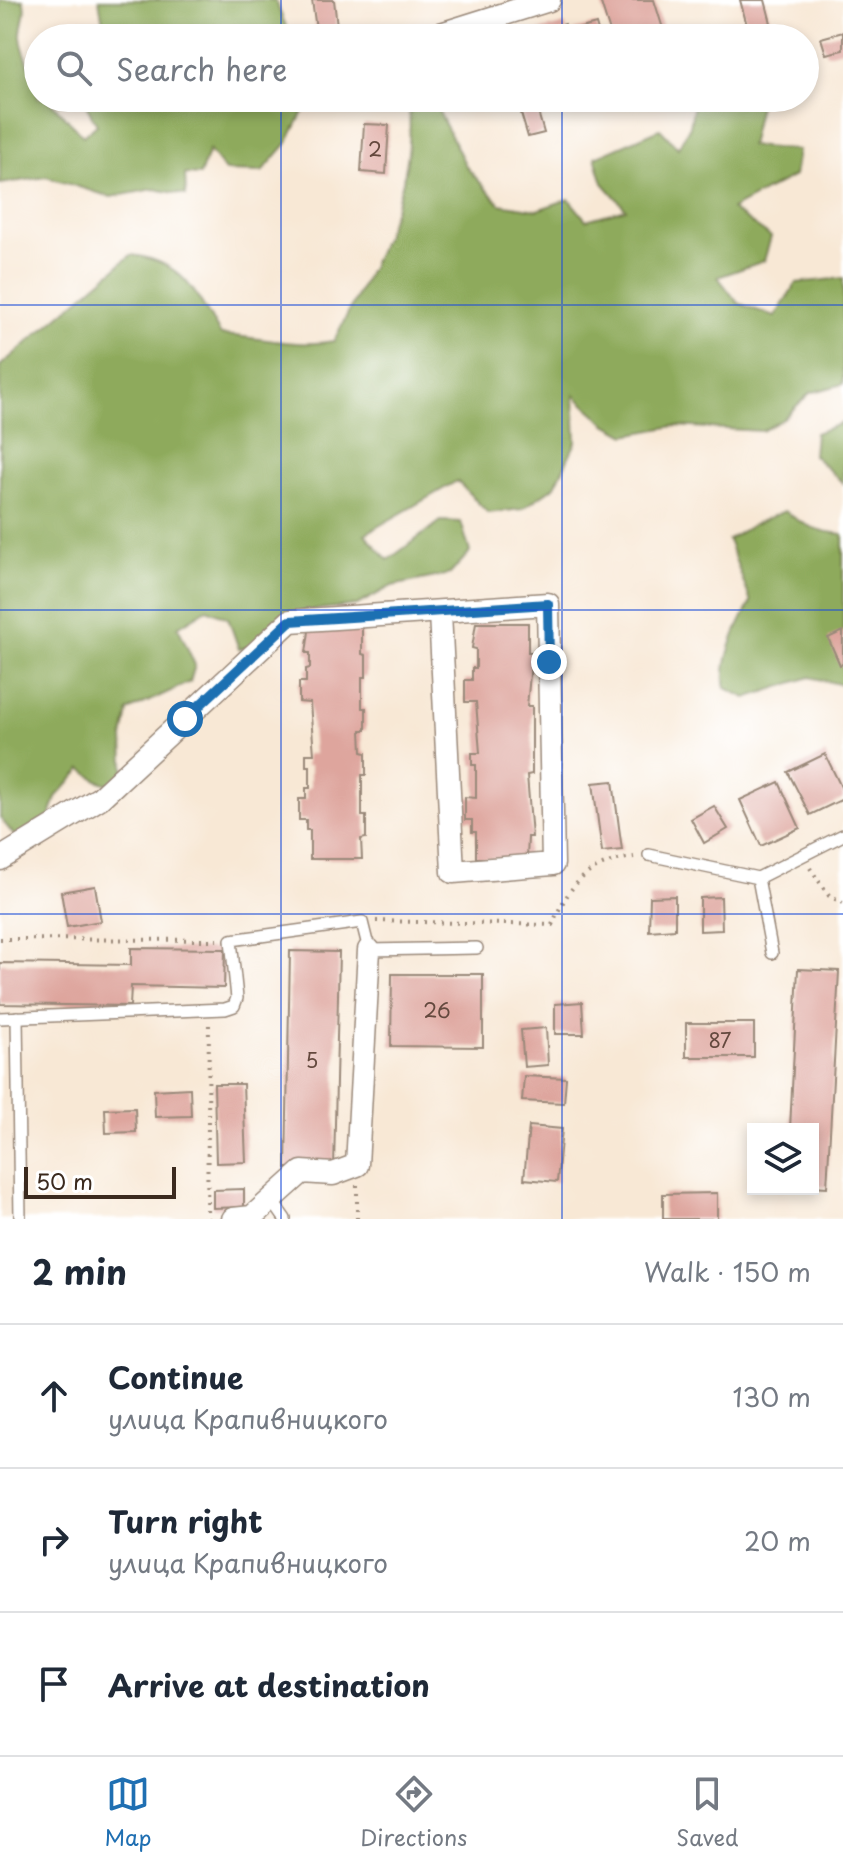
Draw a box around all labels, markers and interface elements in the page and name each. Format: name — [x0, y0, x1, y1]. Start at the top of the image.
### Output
search box — [24, 24, 819, 112]
icon: search — [52, 46, 96, 90]
text: Search here — [116, 46, 288, 91]
house number: 2 — [368, 134, 382, 164]
route end — [531, 644, 567, 680]
route start — [167, 701, 203, 737]
house number: 26 — [423, 995, 451, 1025]
house number: 87 — [709, 1025, 731, 1055]
house number: 5 — [306, 1045, 318, 1075]
map controls — [747, 1123, 819, 1195]
button: layers — [747, 1123, 819, 1195]
scale bar — [24, 1163, 176, 1199]
text: 50 m — [36, 1164, 93, 1197]
text: 2 min — [32, 1245, 127, 1297]
text: Walk · 150 m — [644, 1252, 811, 1291]
text: Continue — [108, 1354, 243, 1399]
icon: ahead — [32, 1374, 76, 1418]
text: 130 m — [732, 1377, 811, 1416]
text: улица Крапивницкого — [108, 1399, 388, 1438]
text: Turn right — [108, 1498, 263, 1543]
icon: right — [32, 1518, 76, 1562]
text: 20 m — [744, 1521, 811, 1560]
text: улица Крапивницкого — [108, 1543, 388, 1582]
icon: arrive — [32, 1662, 76, 1706]
text: Arrive at destination — [108, 1662, 430, 1707]
tab: Map — [104, 1772, 151, 1853]
tab: Directions — [360, 1772, 467, 1853]
tab: Saved — [676, 1772, 739, 1853]

